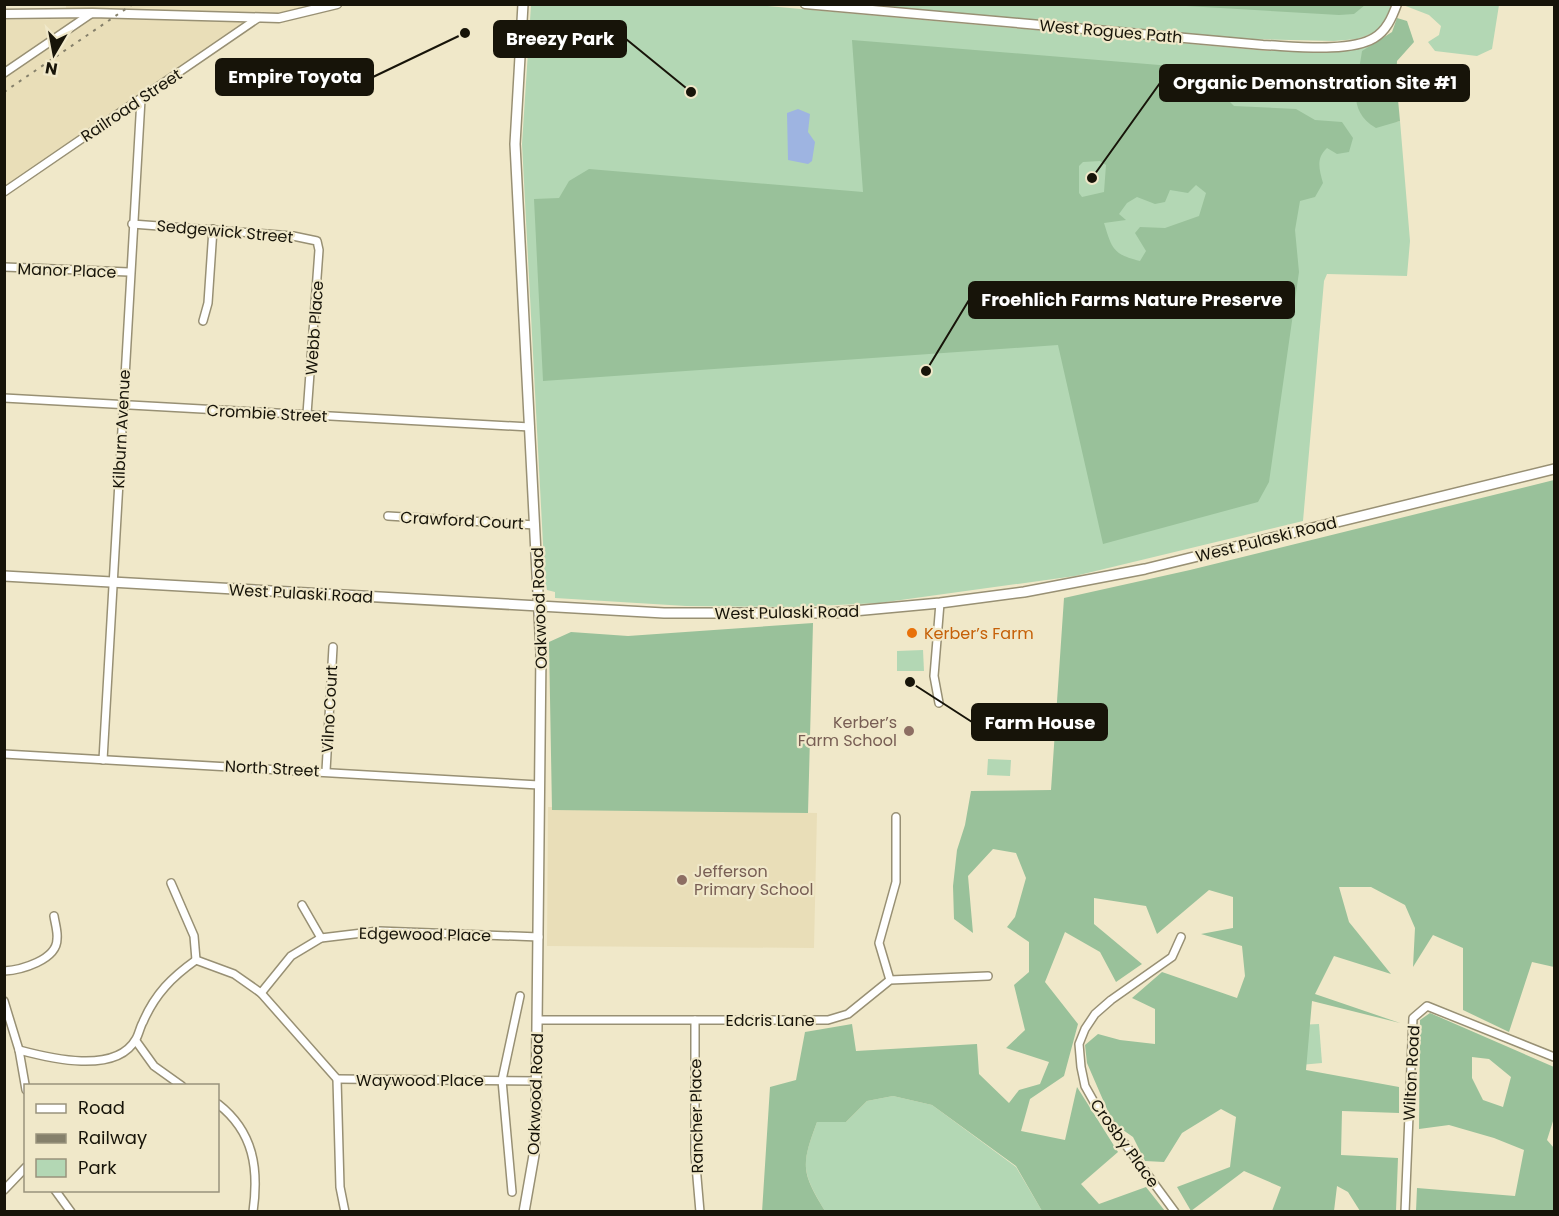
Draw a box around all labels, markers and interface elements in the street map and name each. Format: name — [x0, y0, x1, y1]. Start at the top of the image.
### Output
street label: West Rogues Path — [1038, 14, 1184, 49]
callout: Breezy Park — [494, 21, 626, 57]
north arrow — [24, 24, 84, 84]
text: Breezy Park — [506, 26, 615, 51]
text: N — [44, 56, 59, 81]
callout: Empire Toyota — [216, 59, 373, 95]
street label: Railroad Street — [76, 63, 187, 148]
text: Empire Toyota — [228, 64, 362, 89]
callout: Organic Demonstration Site #1 — [1160, 65, 1469, 101]
text: Organic Demonstration Site #1 — [1173, 70, 1457, 95]
street label: Sedgewick Street — [156, 214, 294, 249]
street label: Manor Place — [17, 257, 117, 284]
street label: Webb Place — [300, 280, 329, 376]
callout: Froehlich Farms Nature Preserve — [969, 282, 1294, 318]
text: Froehlich Farms Nature Preserve — [981, 287, 1283, 312]
street label: Kilburn Avenue — [107, 369, 136, 489]
street label: Crombie Street — [206, 399, 328, 428]
street label: Crawford Court — [400, 506, 524, 535]
street label: West Pulaski Road — [1193, 511, 1339, 568]
street label: Oakwood Road — [526, 547, 553, 669]
street label: West Pulaski Road — [228, 578, 374, 609]
street label: West Pulaski Road — [714, 600, 860, 625]
place label: Kerber’s Farm — [924, 622, 1034, 645]
marker: Kerber’s Farm — [905, 626, 919, 640]
street label: Vilno Court — [316, 664, 343, 754]
callout: Farm House — [972, 704, 1107, 740]
text: Farm House — [985, 710, 1095, 735]
place label: Kerber’s Farm School — [798, 711, 897, 752]
marker: Kerber’s Farm School — [902, 724, 916, 738]
street label: North Street — [224, 755, 320, 782]
place label: Jefferson Primary School — [694, 860, 813, 901]
marker: Jefferson Primary School — [675, 873, 689, 887]
street label: Edgewood Place — [359, 922, 491, 947]
street label: Edcris Lane — [725, 1009, 815, 1032]
street label: Wilton Road — [1398, 1025, 1425, 1121]
street label: Oakwood Road — [522, 1033, 549, 1155]
street label: Rancher Place — [684, 1058, 709, 1173]
street label: Waywood Place — [356, 1069, 484, 1092]
legend — [24, 1084, 219, 1192]
street label: Crosby Place — [1085, 1094, 1165, 1192]
text: Road — [78, 1095, 125, 1120]
text: Railway — [78, 1125, 147, 1150]
text: Park — [78, 1155, 117, 1180]

